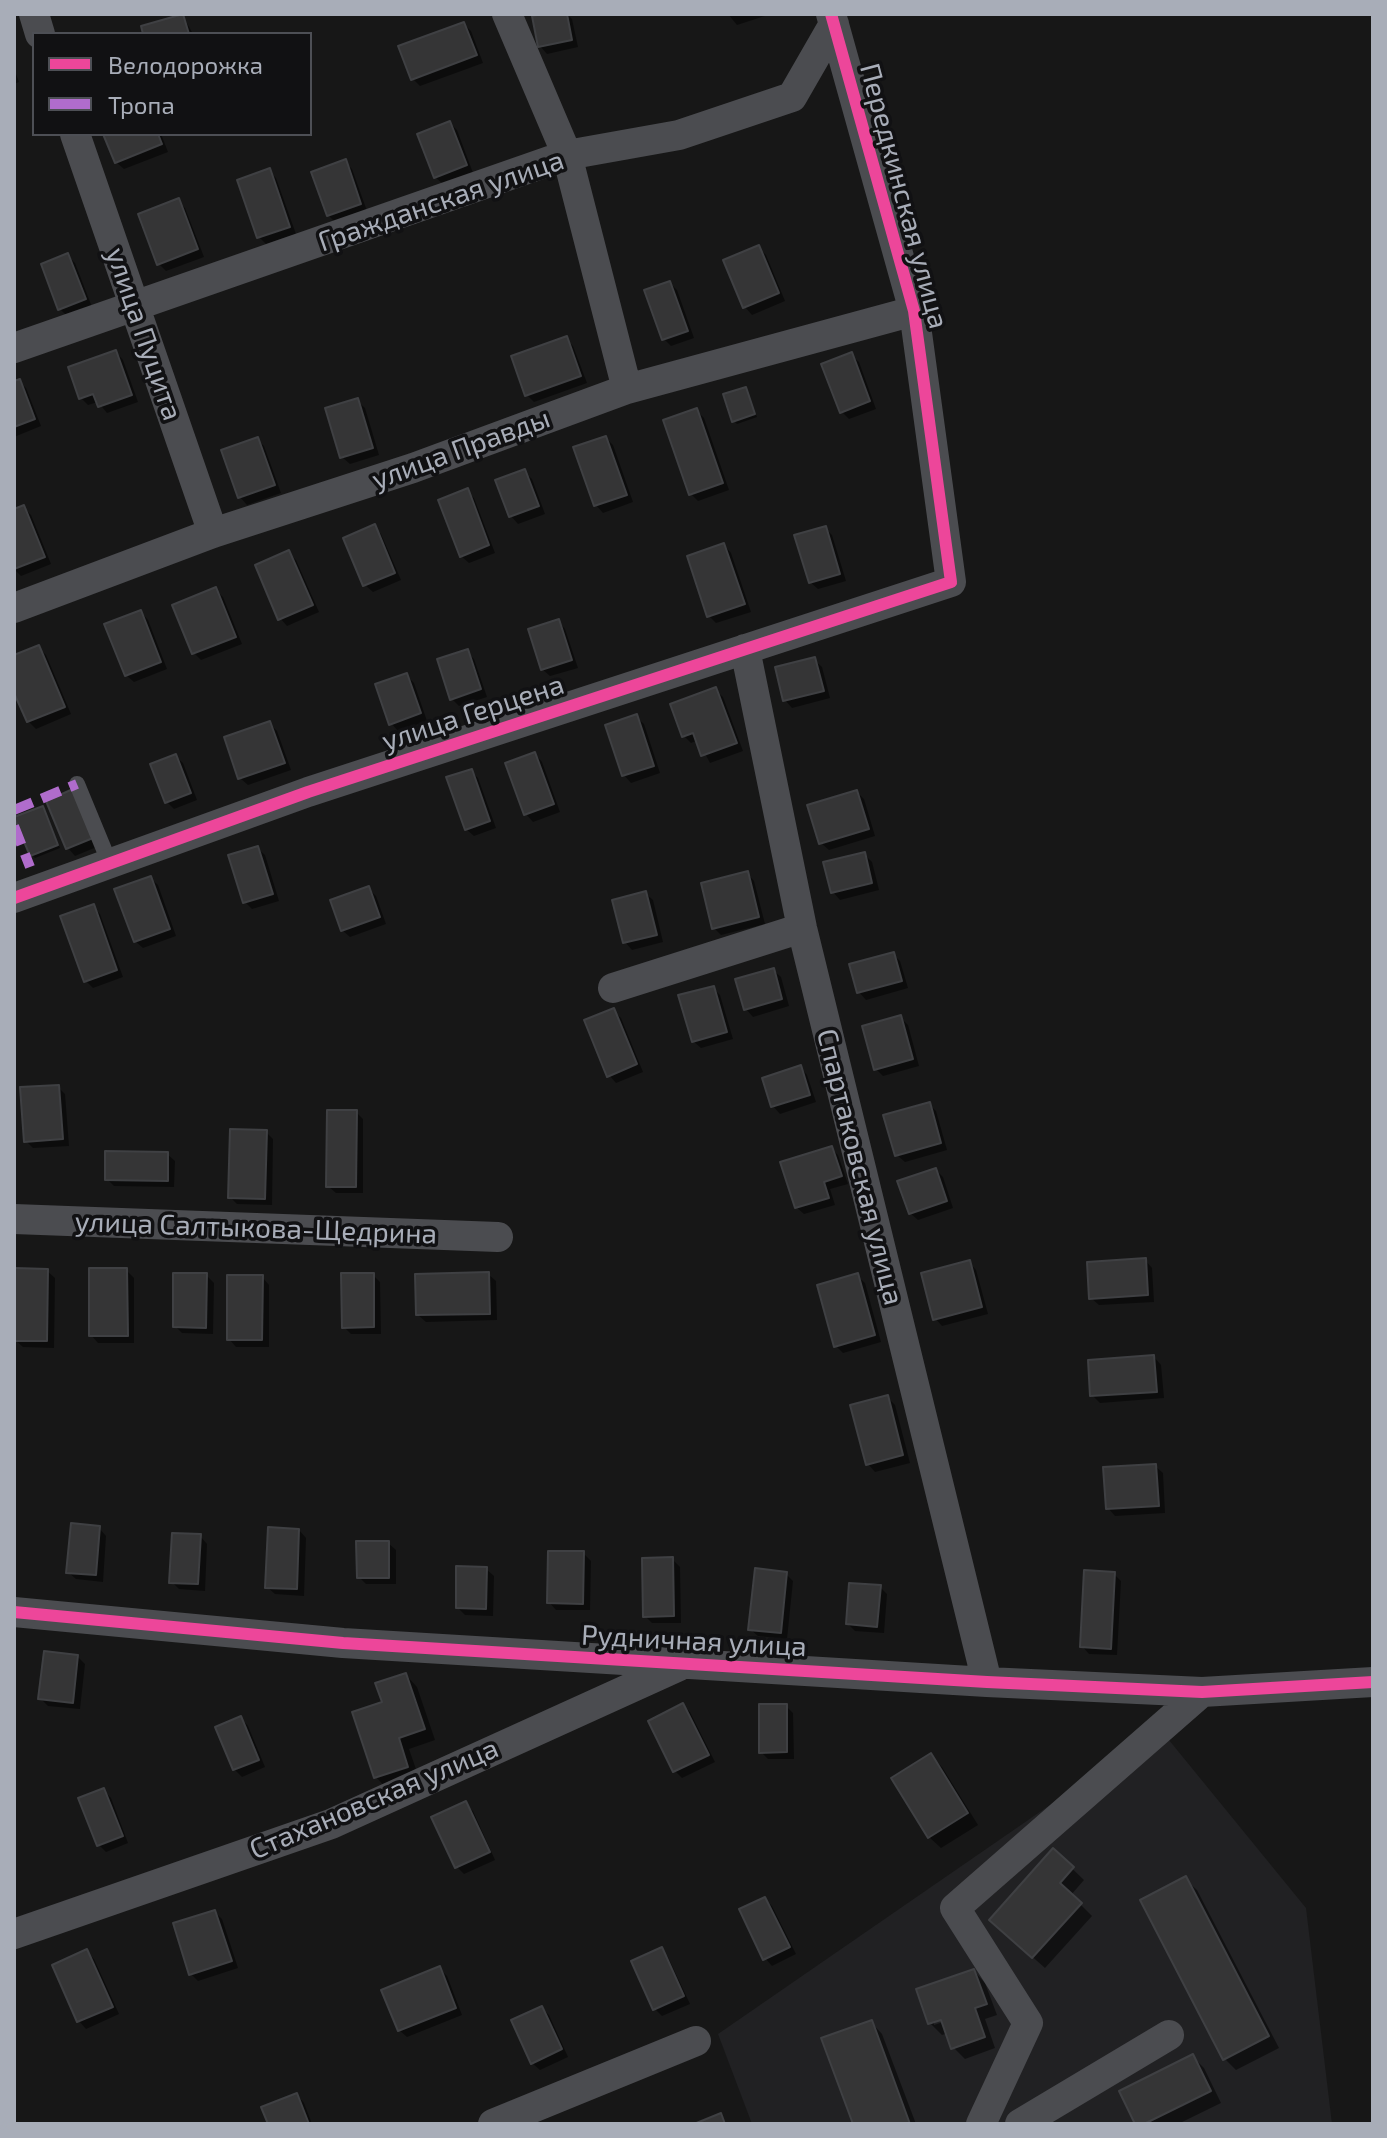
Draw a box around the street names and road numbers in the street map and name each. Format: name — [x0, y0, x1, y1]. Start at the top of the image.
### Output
street label: Передкинская улица — [852, 60, 956, 332]
street label: Гражданская улица — [314, 143, 568, 259]
street label: улица Пуцита — [99, 243, 189, 425]
street label: улица Правды — [367, 401, 555, 497]
street label: улица Герцена — [378, 668, 568, 758]
street label: Спартаковская улица — [809, 1026, 911, 1308]
street label: улица Салтыкова-Щедрина — [74, 1205, 438, 1251]
street label: Рудничная улица — [580, 1618, 808, 1664]
street label: Стахановская улица — [244, 1731, 504, 1867]

